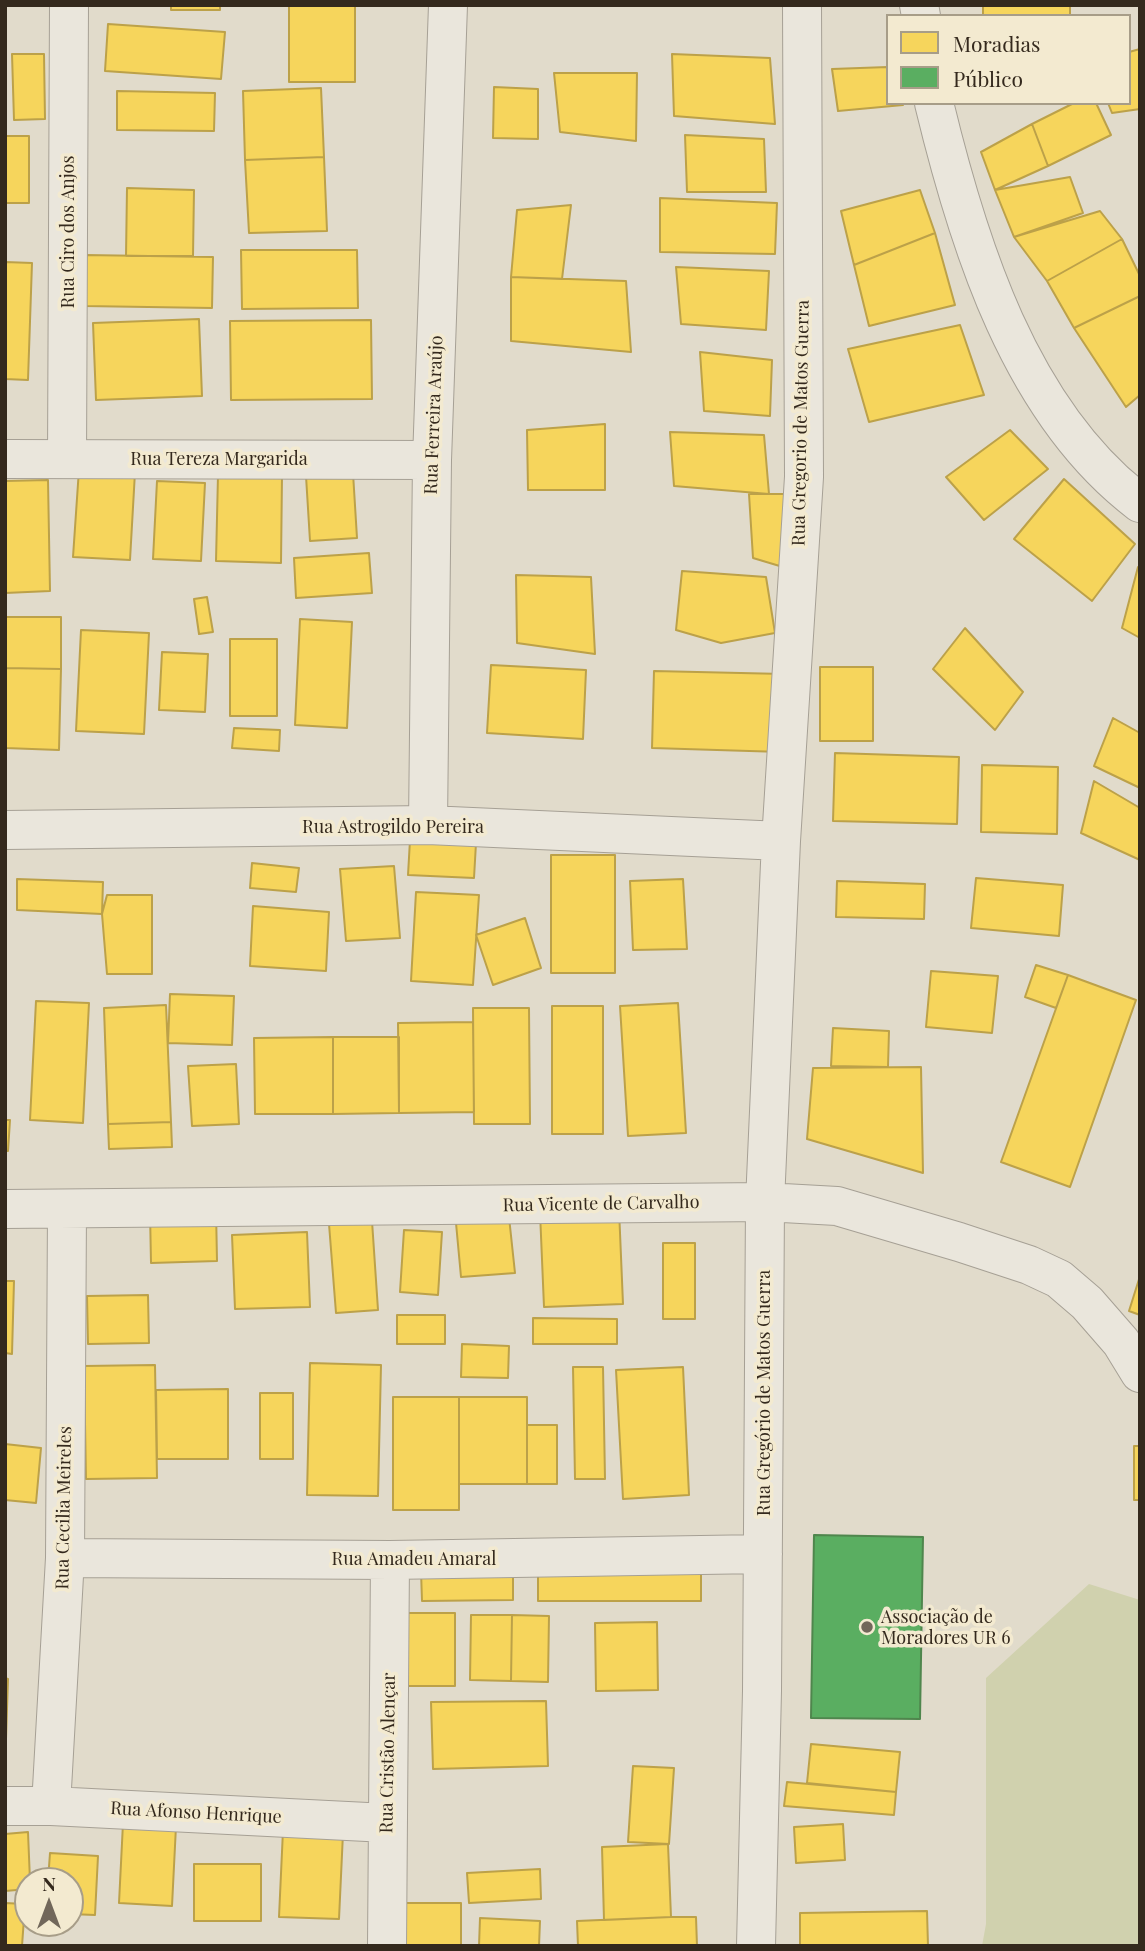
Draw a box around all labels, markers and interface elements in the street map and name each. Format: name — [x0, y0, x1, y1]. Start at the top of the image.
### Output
legend — [886, 14, 1131, 105]
text: Moradias — [953, 29, 1040, 57]
text: Público — [953, 64, 1023, 92]
street label: Rua Ciro dos Anjos — [57, 156, 79, 308]
street label: Rua Gregorio de Matos Guerra — [788, 300, 814, 546]
street label: Rua Ferreira Araújo — [420, 335, 448, 495]
street label: Rua Tereza Margarida — [130, 448, 308, 470]
street label: Rua Astrogildo Pereira — [302, 816, 484, 838]
street label: Rua Vicente de Carvalho — [502, 1191, 700, 1217]
street label: Rua Gregório de Matos Guerra — [753, 1270, 775, 1516]
street label: Rua Cecilia Meireles — [52, 1426, 76, 1590]
street label: Rua Amadeu Amaral — [332, 1548, 496, 1570]
place label: Associação de Moradores UR 6 — [881, 1606, 1011, 1648]
marker: Associação de Moradores UR 6 — [859, 1619, 875, 1635]
street label: Rua Cristão Alençar — [376, 1672, 400, 1834]
street label: Rua Afonso Henrique — [110, 1798, 282, 1828]
north arrow — [14, 1867, 84, 1937]
text: N — [42, 1870, 56, 1896]

